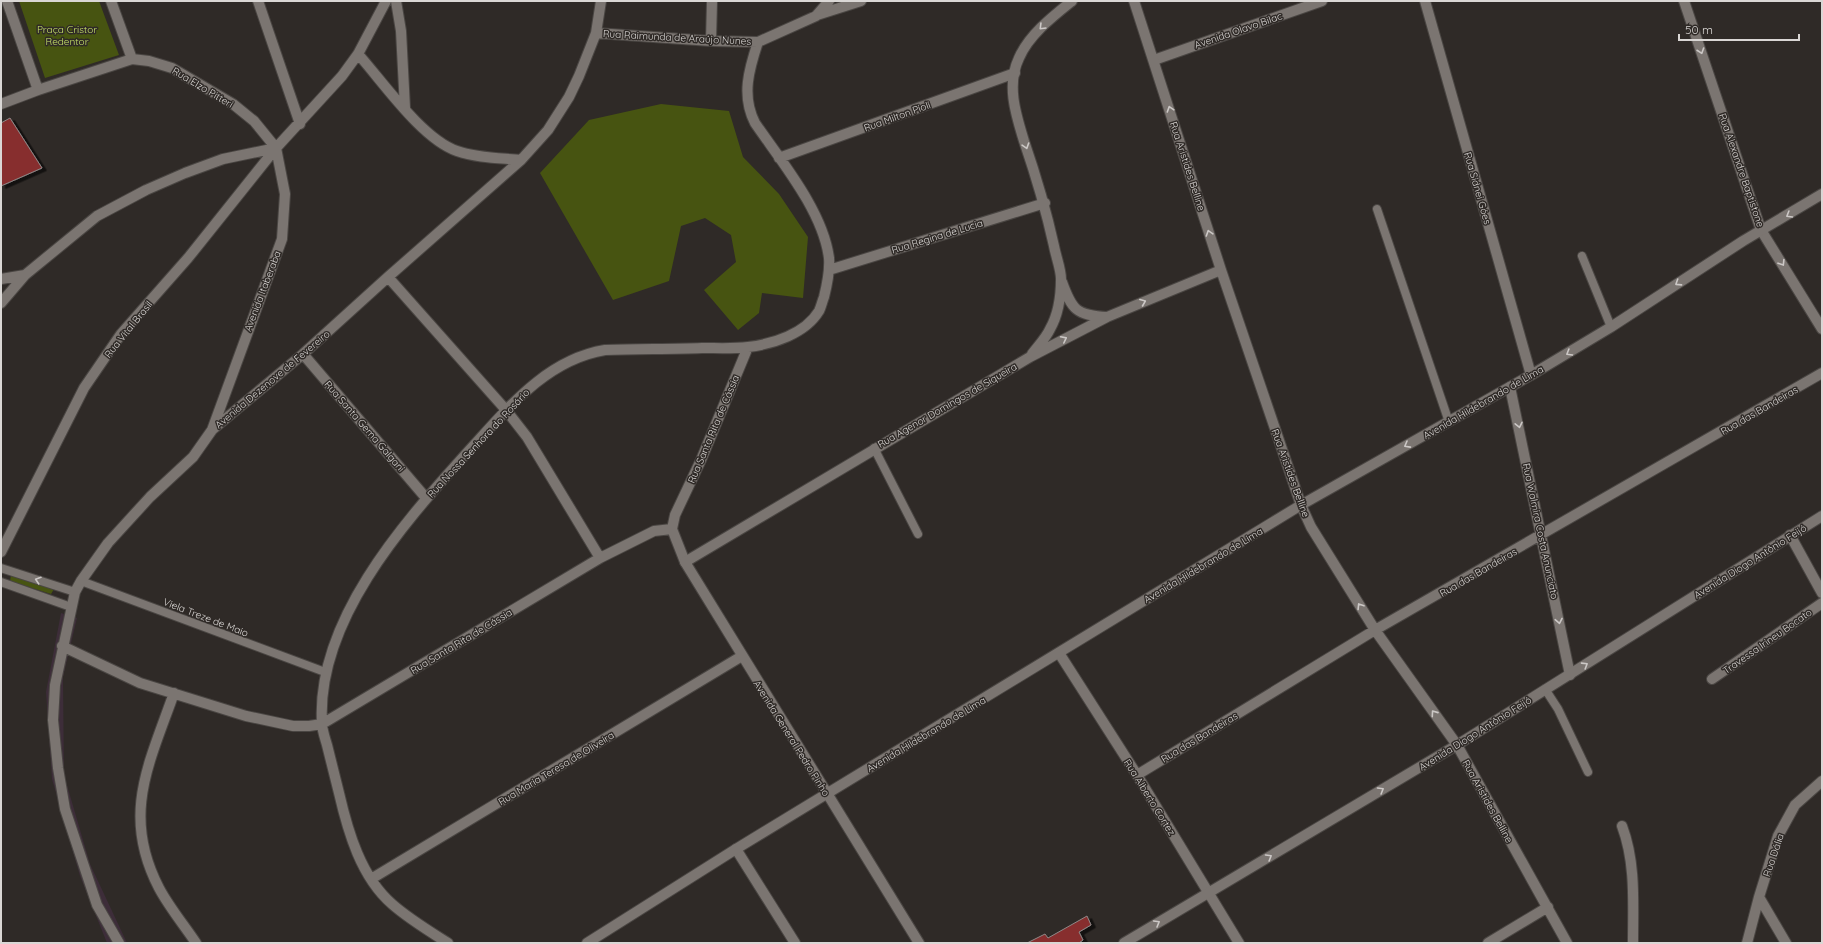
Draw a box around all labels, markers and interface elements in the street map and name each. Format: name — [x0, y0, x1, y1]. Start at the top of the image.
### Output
street label: Avenida Olavo Bilac — [1193, 9, 1284, 52]
scale bar — [1679, 16, 1799, 42]
one-way arrow — [1039, 22, 1047, 30]
text: 50 m — [1685, 22, 1713, 37]
park label: Praça Cristor Redentor — [37, 23, 97, 48]
street label: Rua Raimunda de Araújo Nunes — [603, 27, 752, 48]
one-way arrow — [1696, 47, 1705, 54]
street label: Rua Elzo Pitteri — [170, 64, 236, 111]
street label: Rua Milton Pioli — [862, 98, 932, 135]
one-way arrow — [1166, 106, 1175, 113]
street label: Rua Alexandre Baptistone — [1716, 111, 1767, 229]
street label: Rua Aristides Belline — [1167, 120, 1208, 213]
one-way arrow — [1021, 142, 1030, 149]
street label: Rua Sidnei Góes — [1461, 151, 1494, 226]
one-way arrow — [1786, 210, 1793, 217]
street label: Rua Regina de Lucia — [890, 216, 985, 257]
one-way arrow — [1205, 229, 1214, 236]
street label: Avenida Itaberaba — [241, 249, 284, 333]
one-way arrow — [1777, 259, 1784, 266]
one-way arrow — [1675, 278, 1682, 286]
street label: Rua Vital Brasil — [101, 298, 155, 361]
one-way arrow — [1138, 299, 1146, 307]
street label: Avenida Dezenove de Fevereiro — [212, 327, 332, 431]
one-way arrow — [1060, 336, 1067, 344]
one-way arrow — [1566, 348, 1573, 355]
street label: Rua Agenor Domingos de Siqueira — [875, 360, 1019, 451]
street label: Avenida Hildebrando de Lima — [1421, 363, 1546, 442]
street label: Rua Santa Rita de Cássia — [685, 373, 742, 485]
street label: Rua Santa Gema Galgani — [321, 378, 408, 475]
street label: Rua das Bandeiras — [1718, 383, 1801, 438]
street label: Rua Nossa Senhora do Rosário — [424, 386, 532, 501]
one-way arrow — [1514, 422, 1522, 429]
street label: Rua Aristides Belline — [1268, 427, 1313, 520]
one-way arrow — [1404, 441, 1411, 448]
street label: Rua Walmira Costa Anunciato — [1520, 462, 1561, 600]
street label: Avenida Diogo Antônio Feijó — [1692, 521, 1809, 602]
street label: Avenida Hildebrando de Lima — [1141, 525, 1265, 606]
street label: Rua das Bandeiras — [1437, 545, 1520, 600]
one-way arrow — [35, 576, 42, 585]
street label: Viela Treze de Maio — [161, 595, 250, 640]
one-way arrow — [1357, 603, 1365, 610]
street label: Rua Santa Rita de Cássia — [408, 606, 514, 677]
street label: Travessa Irineu Bocato — [1720, 606, 1814, 677]
one-way arrow — [1554, 618, 1563, 624]
one-way arrow — [1581, 662, 1588, 670]
street label: Avenida General Pedro Pinho — [750, 678, 833, 799]
street label: Avenida Diogo Antônio Feijó — [1417, 693, 1534, 774]
street label: Avenida Hildebrando de Lima — [864, 694, 988, 775]
street label: Rua das Bandeiras — [1158, 709, 1240, 765]
one-way arrow — [1431, 710, 1439, 717]
street label: Rua Maria Teresa de Oliveira — [496, 729, 617, 808]
street label: Rua Alberto Cortez — [1121, 757, 1178, 838]
street label: Rua Aristides Belline — [1459, 757, 1516, 845]
one-way arrow — [1377, 787, 1384, 795]
street label: Rua Dália — [1760, 832, 1787, 878]
one-way arrow — [1265, 854, 1272, 862]
one-way arrow — [1153, 921, 1160, 928]

